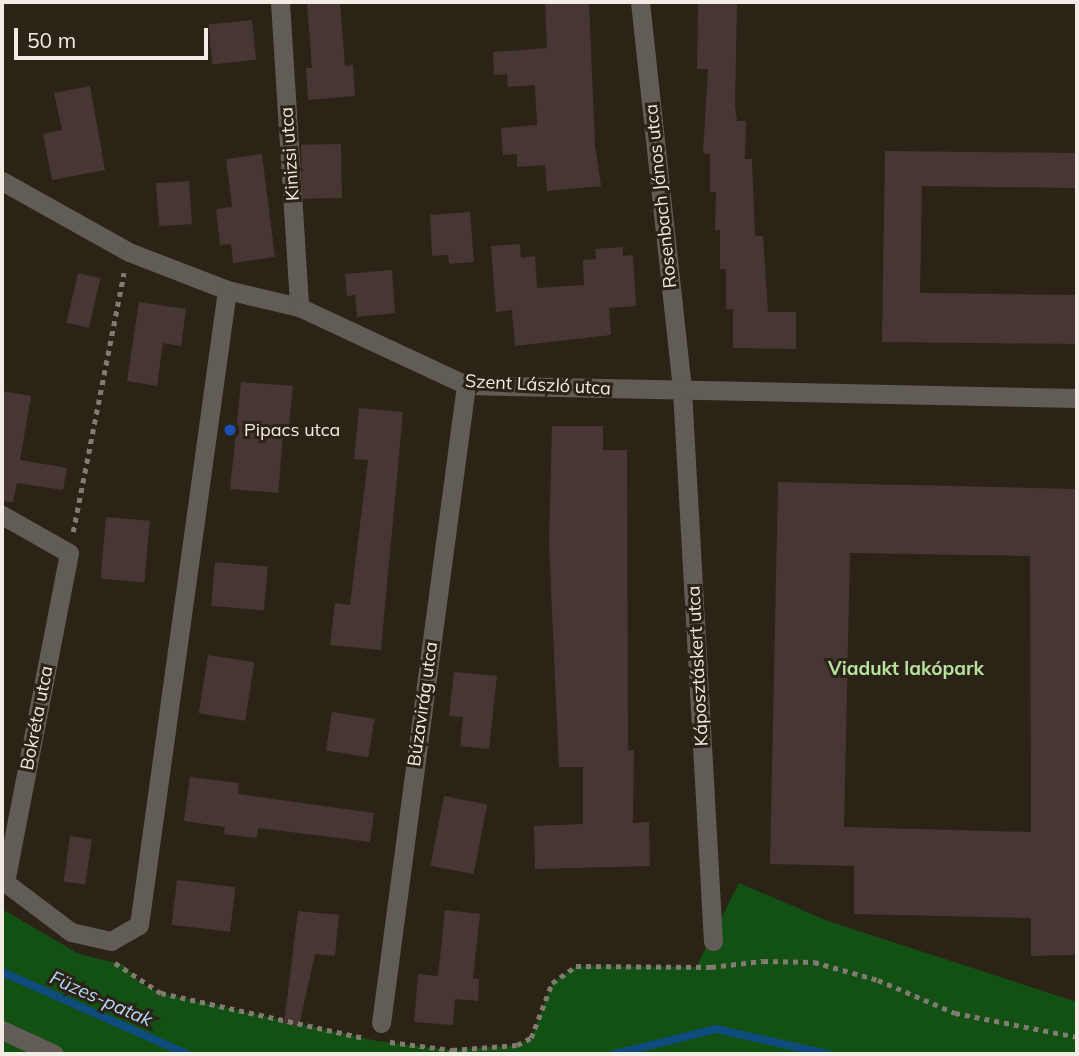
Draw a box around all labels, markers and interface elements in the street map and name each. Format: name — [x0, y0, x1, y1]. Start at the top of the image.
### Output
scale bar — [18, 14, 212, 58]
text: 50 m — [27, 27, 76, 53]
street label: Rosenbach János utca — [641, 103, 681, 289]
street label: Kinizsi utca — [276, 106, 304, 202]
street label: Szent László utca — [465, 370, 611, 400]
place label: Pipacs utca — [244, 419, 340, 441]
marker: Pipacs utca — [222, 422, 238, 438]
street label: Káposztáskert utca — [683, 585, 713, 747]
street label: Búzavirág utca — [404, 640, 442, 768]
district label: Viadukt lakópark — [828, 658, 984, 680]
street label: Bokréta utca — [16, 664, 58, 772]
water label: Füzes-patak — [46, 966, 156, 1032]

